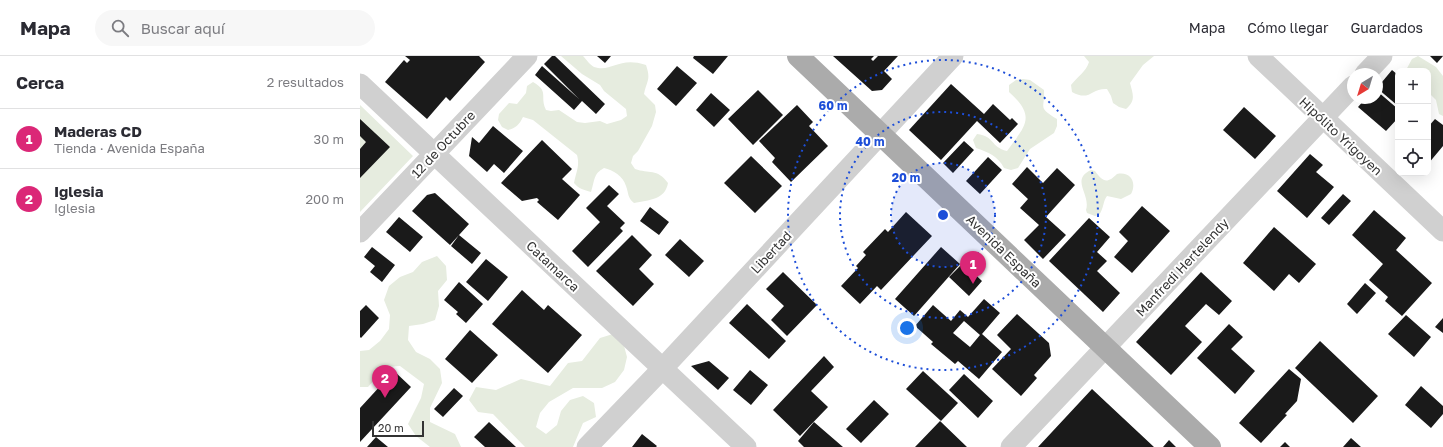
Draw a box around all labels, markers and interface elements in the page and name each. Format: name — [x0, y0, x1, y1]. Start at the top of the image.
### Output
search box — [95, 10, 375, 46]
text: Mapa — [20, 16, 71, 39]
icon: search — [109, 17, 131, 39]
text: Buscar aquí — [141, 19, 225, 37]
text: Mapa — [1189, 19, 1225, 36]
text: Cómo llegar — [1247, 19, 1328, 36]
text: Guardados — [1350, 19, 1423, 36]
north arrow — [1347, 68, 1383, 104]
map controls — [1395, 68, 1431, 176]
button: + — [1395, 68, 1431, 104]
text: Cerca — [16, 72, 64, 93]
text: 2 resultados — [267, 74, 344, 90]
street label: Hipólito Yrigoyen — [1296, 94, 1386, 178]
text: 60 m — [819, 98, 847, 113]
button: − — [1395, 104, 1431, 140]
street label: 12 de Octubre — [408, 107, 478, 181]
text: Maderas CD — [54, 122, 142, 140]
text: 1 — [26, 131, 32, 147]
text: 30 m — [314, 131, 344, 147]
text: 40 m — [856, 134, 884, 149]
text: Tienda · Avenida España — [54, 140, 205, 156]
button: locate — [1395, 140, 1431, 176]
text: 20 m — [892, 170, 920, 185]
text: Iglesia — [54, 182, 103, 200]
text: 2 — [25, 191, 33, 207]
text: 200 m — [306, 191, 344, 207]
text: Iglesia — [54, 200, 95, 216]
centre of rings — [936, 208, 950, 222]
street label: Avenida España — [963, 211, 1045, 291]
street label: Manfredi Hertelendy — [1132, 214, 1232, 320]
street label: Libertad — [747, 227, 795, 277]
street label: Catamarca — [523, 237, 583, 295]
pin: 1 — [960, 251, 986, 284]
your location — [897, 318, 917, 338]
pin: 2 — [372, 365, 398, 398]
scale bar — [372, 419, 424, 438]
text: 20 m — [378, 421, 404, 434]

